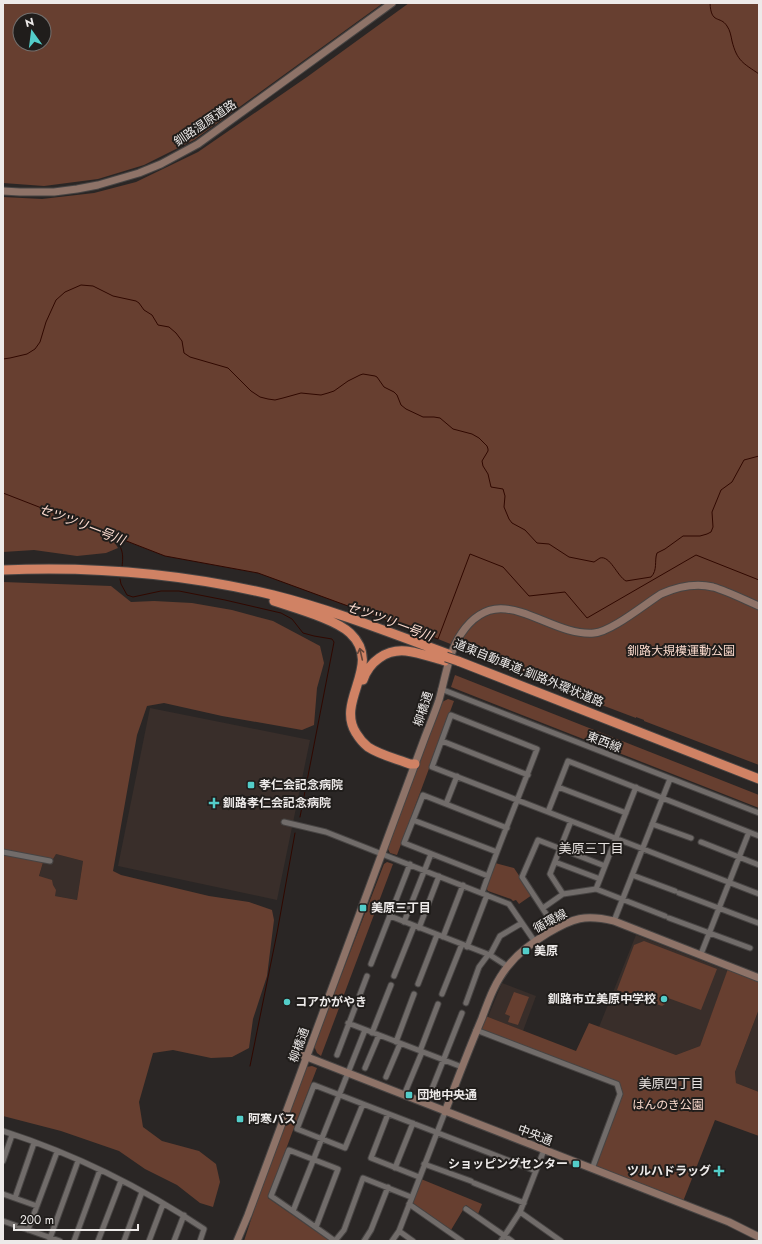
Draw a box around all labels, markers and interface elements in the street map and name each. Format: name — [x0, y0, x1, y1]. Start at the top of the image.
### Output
north arrow — [12, 12, 52, 52]
text: N — [23, 13, 36, 31]
street label: 釧路湿原道路 — [170, 95, 240, 151]
water label: セツツリ一号川 — [36, 499, 130, 550]
water label: セツツリ一号川 — [344, 597, 438, 647]
street label: 道東自動車道;釧路外環状道路 — [451, 635, 607, 711]
park label: 釧路大規模運動公園 — [627, 642, 735, 660]
one-way arrow — [357, 648, 365, 661]
street label: 柳橋通 — [409, 689, 437, 729]
street label: 東西線 — [584, 727, 624, 757]
place label: 孝仁会記念病院 — [259, 776, 343, 794]
marker: 孝仁会記念病院 — [246, 780, 256, 790]
place label: 釧路孝仁会記念病院 — [222, 794, 331, 812]
marker: 釧路孝仁会記念病院 — [208, 797, 220, 809]
district label: 美原三丁目 — [558, 839, 624, 858]
place label: 美原三丁目 — [371, 899, 431, 917]
marker: 美原三丁目 — [358, 903, 368, 913]
street label: 循環線 — [530, 905, 570, 937]
place label: 美原 — [534, 942, 558, 960]
marker: 美原 — [521, 946, 531, 956]
place label: 釧路市立美原中学校 — [547, 990, 656, 1008]
place label: コアかがやき — [295, 993, 367, 1011]
marker: 釧路市立美原中学校 — [659, 994, 669, 1004]
marker: コアかがやき — [282, 997, 292, 1007]
street label: 柳橋通 — [284, 1025, 314, 1065]
district label: 美原四丁目 — [638, 1074, 704, 1093]
place label: 団地中央通 — [417, 1086, 477, 1104]
marker: 団地中央通 — [404, 1090, 414, 1100]
park label: はんのき公園 — [632, 1096, 704, 1114]
place label: 阿寒バス — [248, 1110, 296, 1128]
marker: 阿寒バス — [235, 1114, 245, 1124]
street label: 中央通 — [515, 1120, 555, 1150]
place label: ショッピングセンター — [448, 1155, 568, 1173]
marker: ショッピングセンター — [571, 1159, 581, 1169]
place label: ツルハドラッグ — [627, 1162, 711, 1180]
marker: ツルハドラッグ — [714, 1166, 724, 1176]
scale bar — [14, 1206, 138, 1232]
text: 200 m — [20, 1211, 54, 1229]

